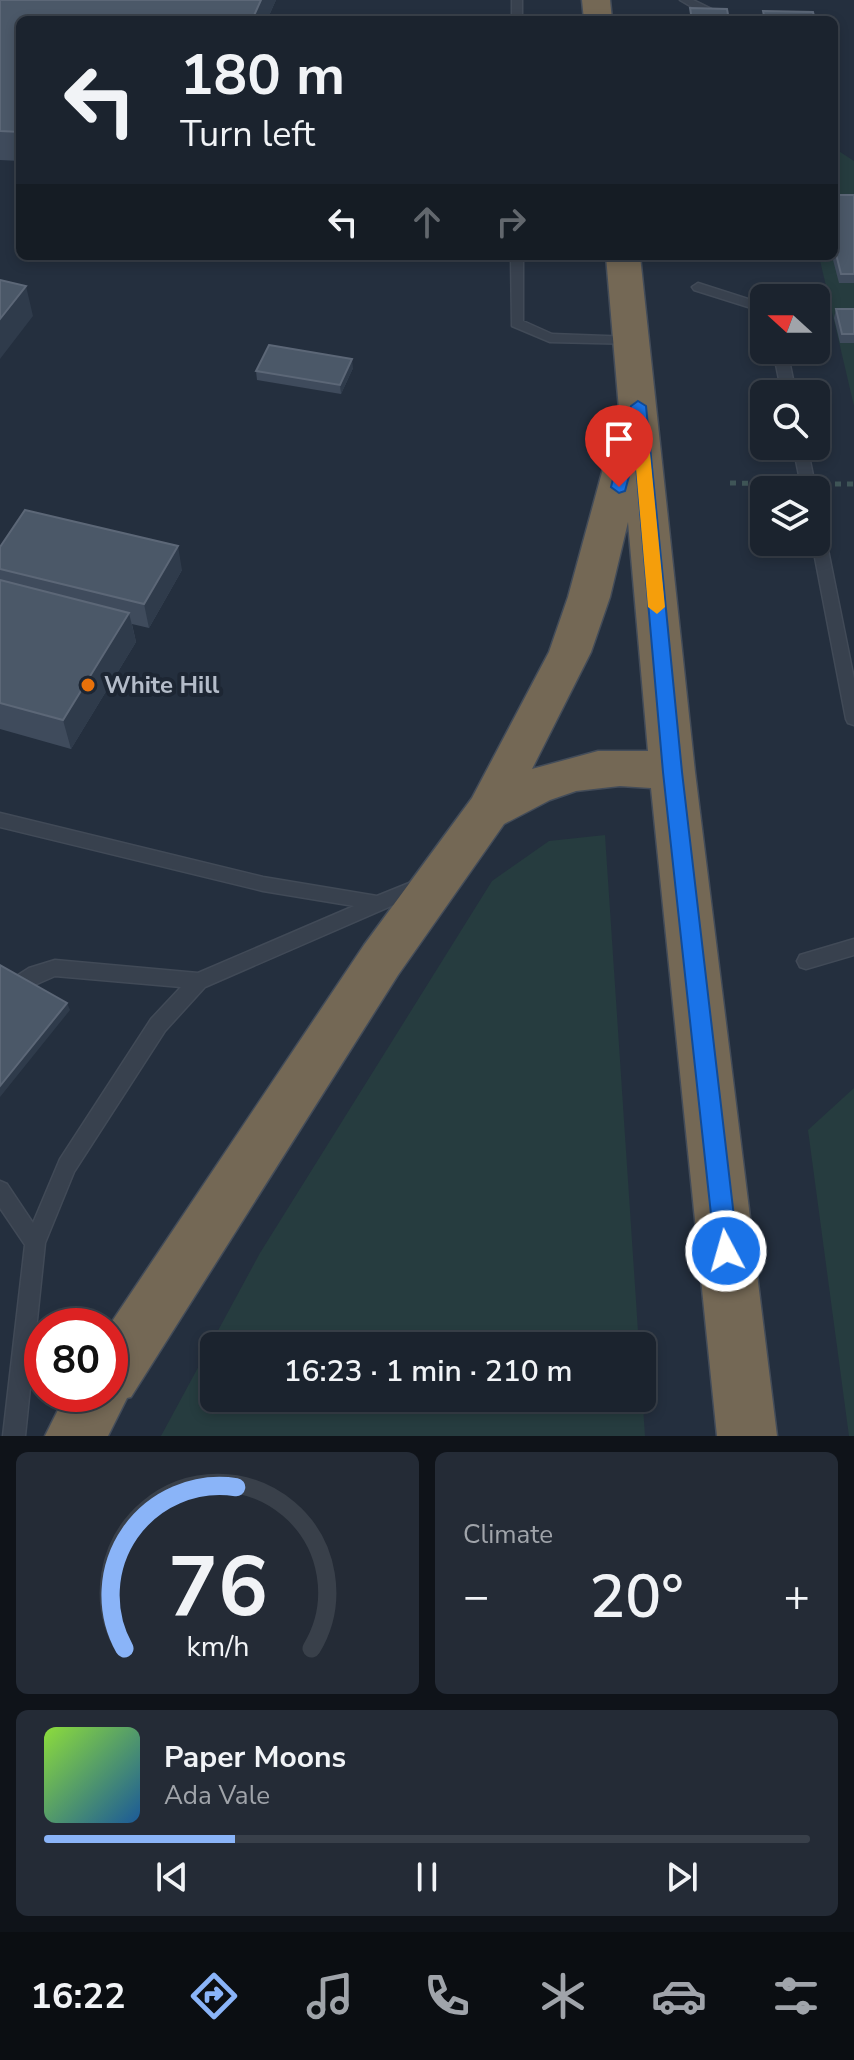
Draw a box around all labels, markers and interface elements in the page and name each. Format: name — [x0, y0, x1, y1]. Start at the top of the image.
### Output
text: 180 m — [180, 37, 345, 114]
icon: left — [48, 48, 152, 152]
text: Turn left — [180, 110, 315, 159]
icon: left — [321, 200, 365, 244]
icon: ahead — [405, 200, 449, 244]
icon: right — [489, 200, 533, 244]
north arrow — [750, 284, 830, 364]
map controls — [750, 284, 830, 556]
button: search — [750, 380, 830, 460]
pin — [585, 405, 653, 487]
icon: arrive — [597, 417, 641, 461]
button: layers — [750, 476, 830, 556]
place label: White Hill — [104, 669, 220, 701]
marker: White Hill — [79, 676, 97, 694]
position arrow — [684, 1209, 768, 1293]
speed limit sign: 80 — [24, 1308, 128, 1412]
text: 16:23 · 1 min · 210 m — [283, 1351, 573, 1392]
text: Climate — [463, 1517, 553, 1552]
text: 76 — [168, 1531, 267, 1644]
text: 20° — [589, 1556, 684, 1638]
text: − — [463, 1567, 489, 1627]
text: + — [784, 1567, 810, 1627]
text: km/h — [186, 1627, 249, 1666]
text: Paper Moons — [164, 1737, 346, 1778]
text: Ada Vale — [164, 1778, 270, 1813]
icon: previous — [150, 1855, 194, 1899]
icon: pause — [405, 1855, 449, 1899]
icon: next — [660, 1855, 704, 1899]
icon: directions — [186, 1968, 242, 2024]
icon: music — [302, 1968, 358, 2024]
icon: phone — [419, 1968, 475, 2024]
icon: climate — [535, 1968, 591, 2024]
icon: car — [651, 1968, 707, 2024]
icon: filters — [768, 1968, 824, 2024]
text: 16:22 — [30, 1972, 126, 2021]

